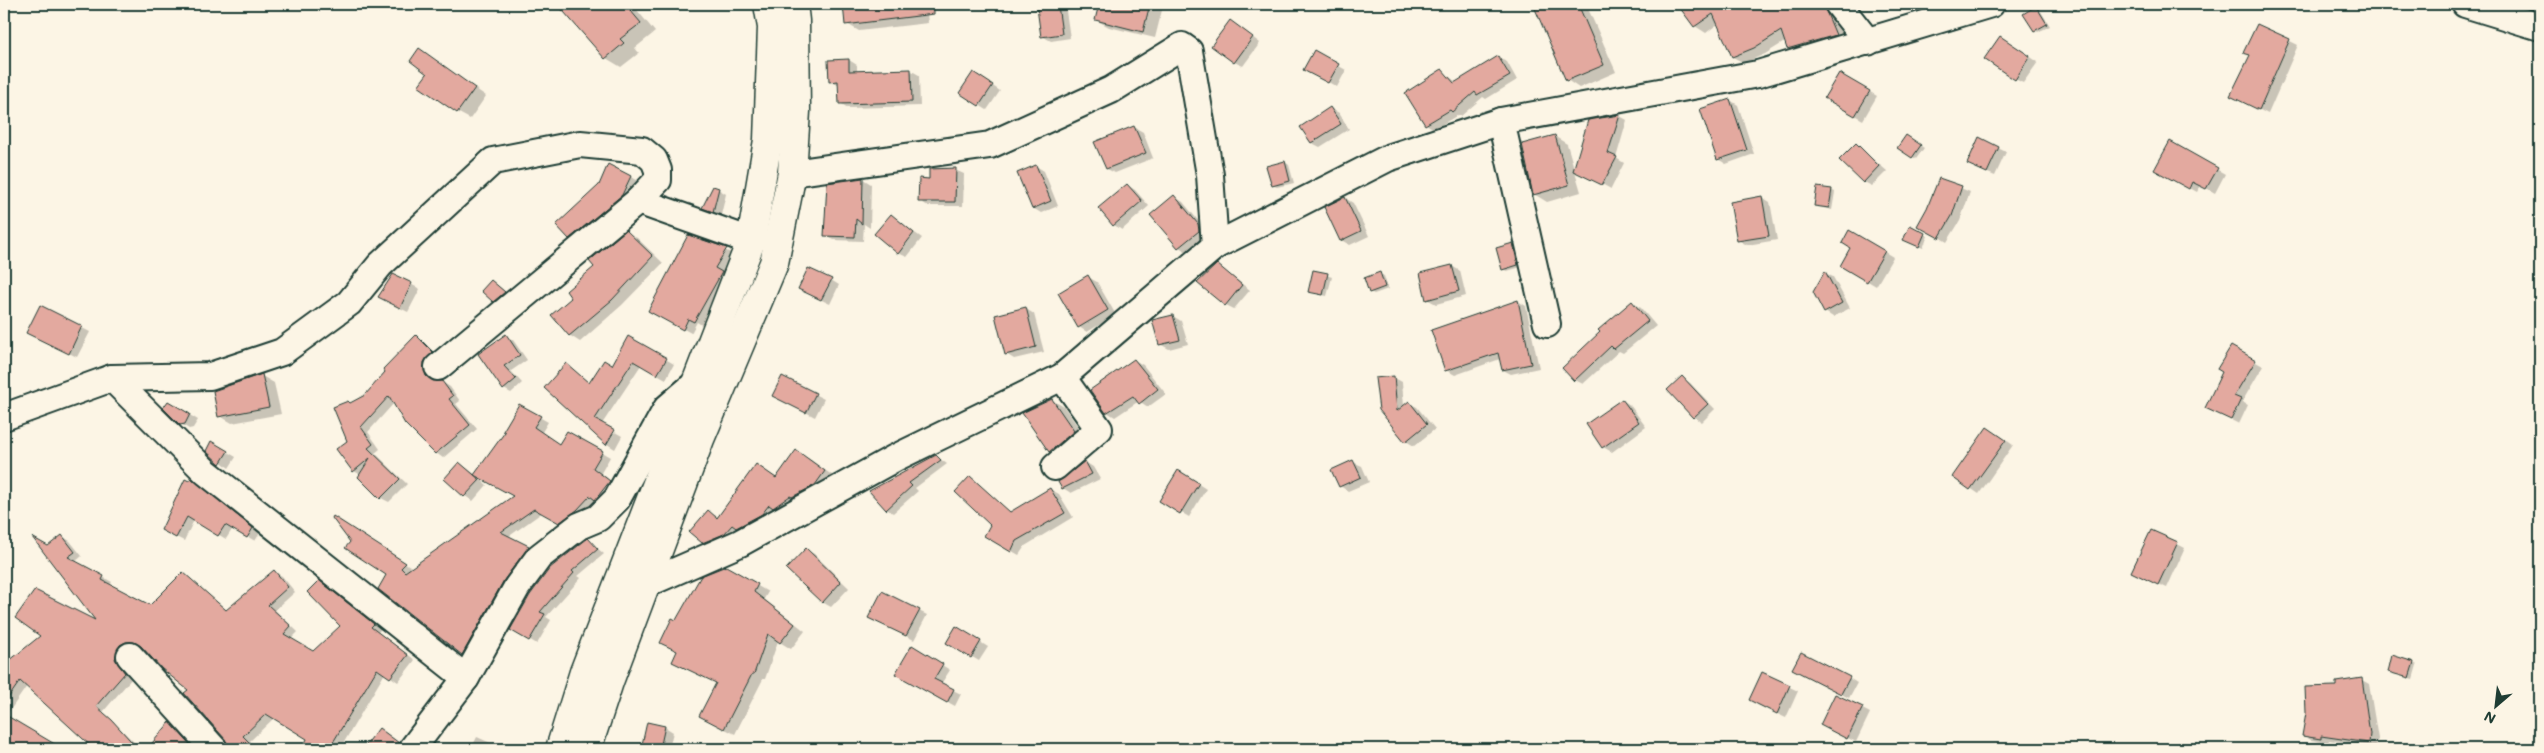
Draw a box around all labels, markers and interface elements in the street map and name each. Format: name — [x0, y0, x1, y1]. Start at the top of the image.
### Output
north arrow — [2472, 680, 2522, 730]
text: N — [2481, 707, 2499, 729]

